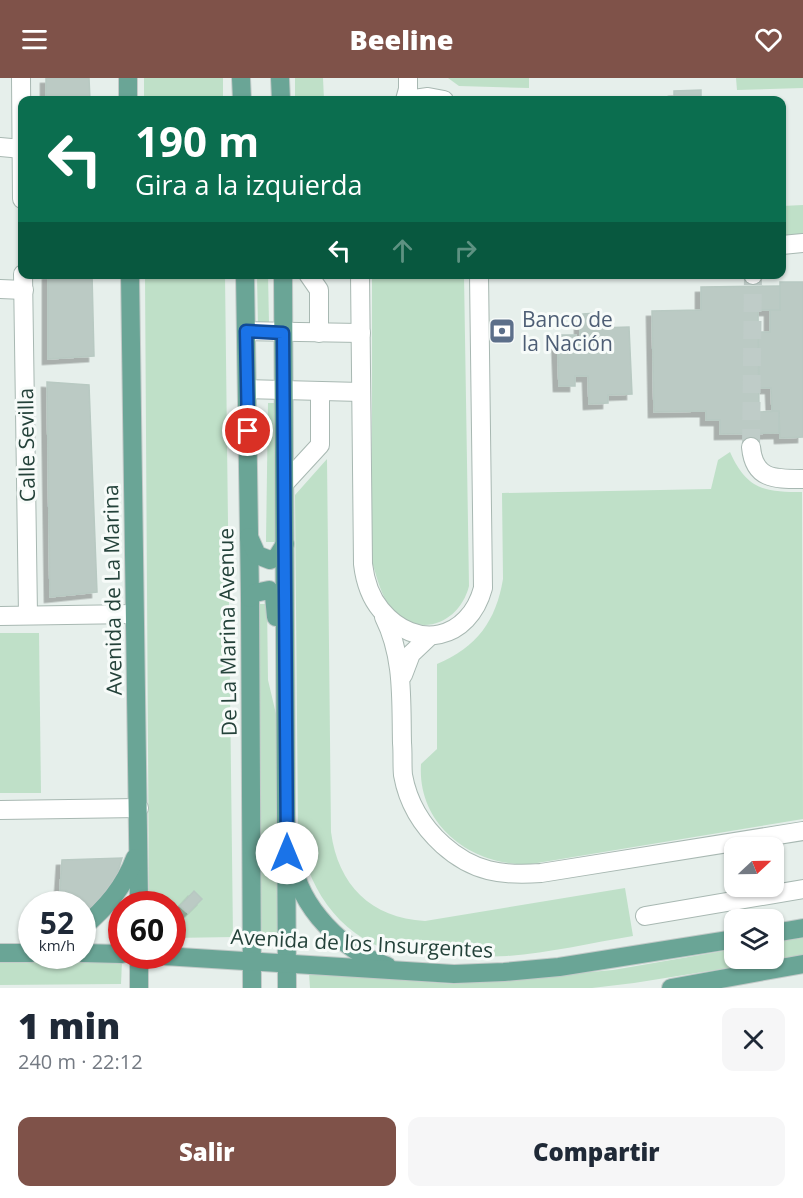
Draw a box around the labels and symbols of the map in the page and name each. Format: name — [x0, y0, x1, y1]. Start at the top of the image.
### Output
place label: Banco de la Nación — [522, 305, 613, 357]
bank icon: Banco de la Nación — [487, 316, 517, 346]
street label: Calle Sevilla — [11, 388, 41, 502]
pin — [222, 405, 273, 456]
street label: Avenida de La Marina — [96, 484, 128, 696]
street label: De La Marina Avenue — [211, 528, 243, 736]
position arrow — [255, 821, 319, 885]
north arrow — [724, 837, 784, 897]
speed limit sign: 60 — [108, 891, 186, 969]
street label: Avenida de los Insurgentes — [230, 922, 494, 964]

